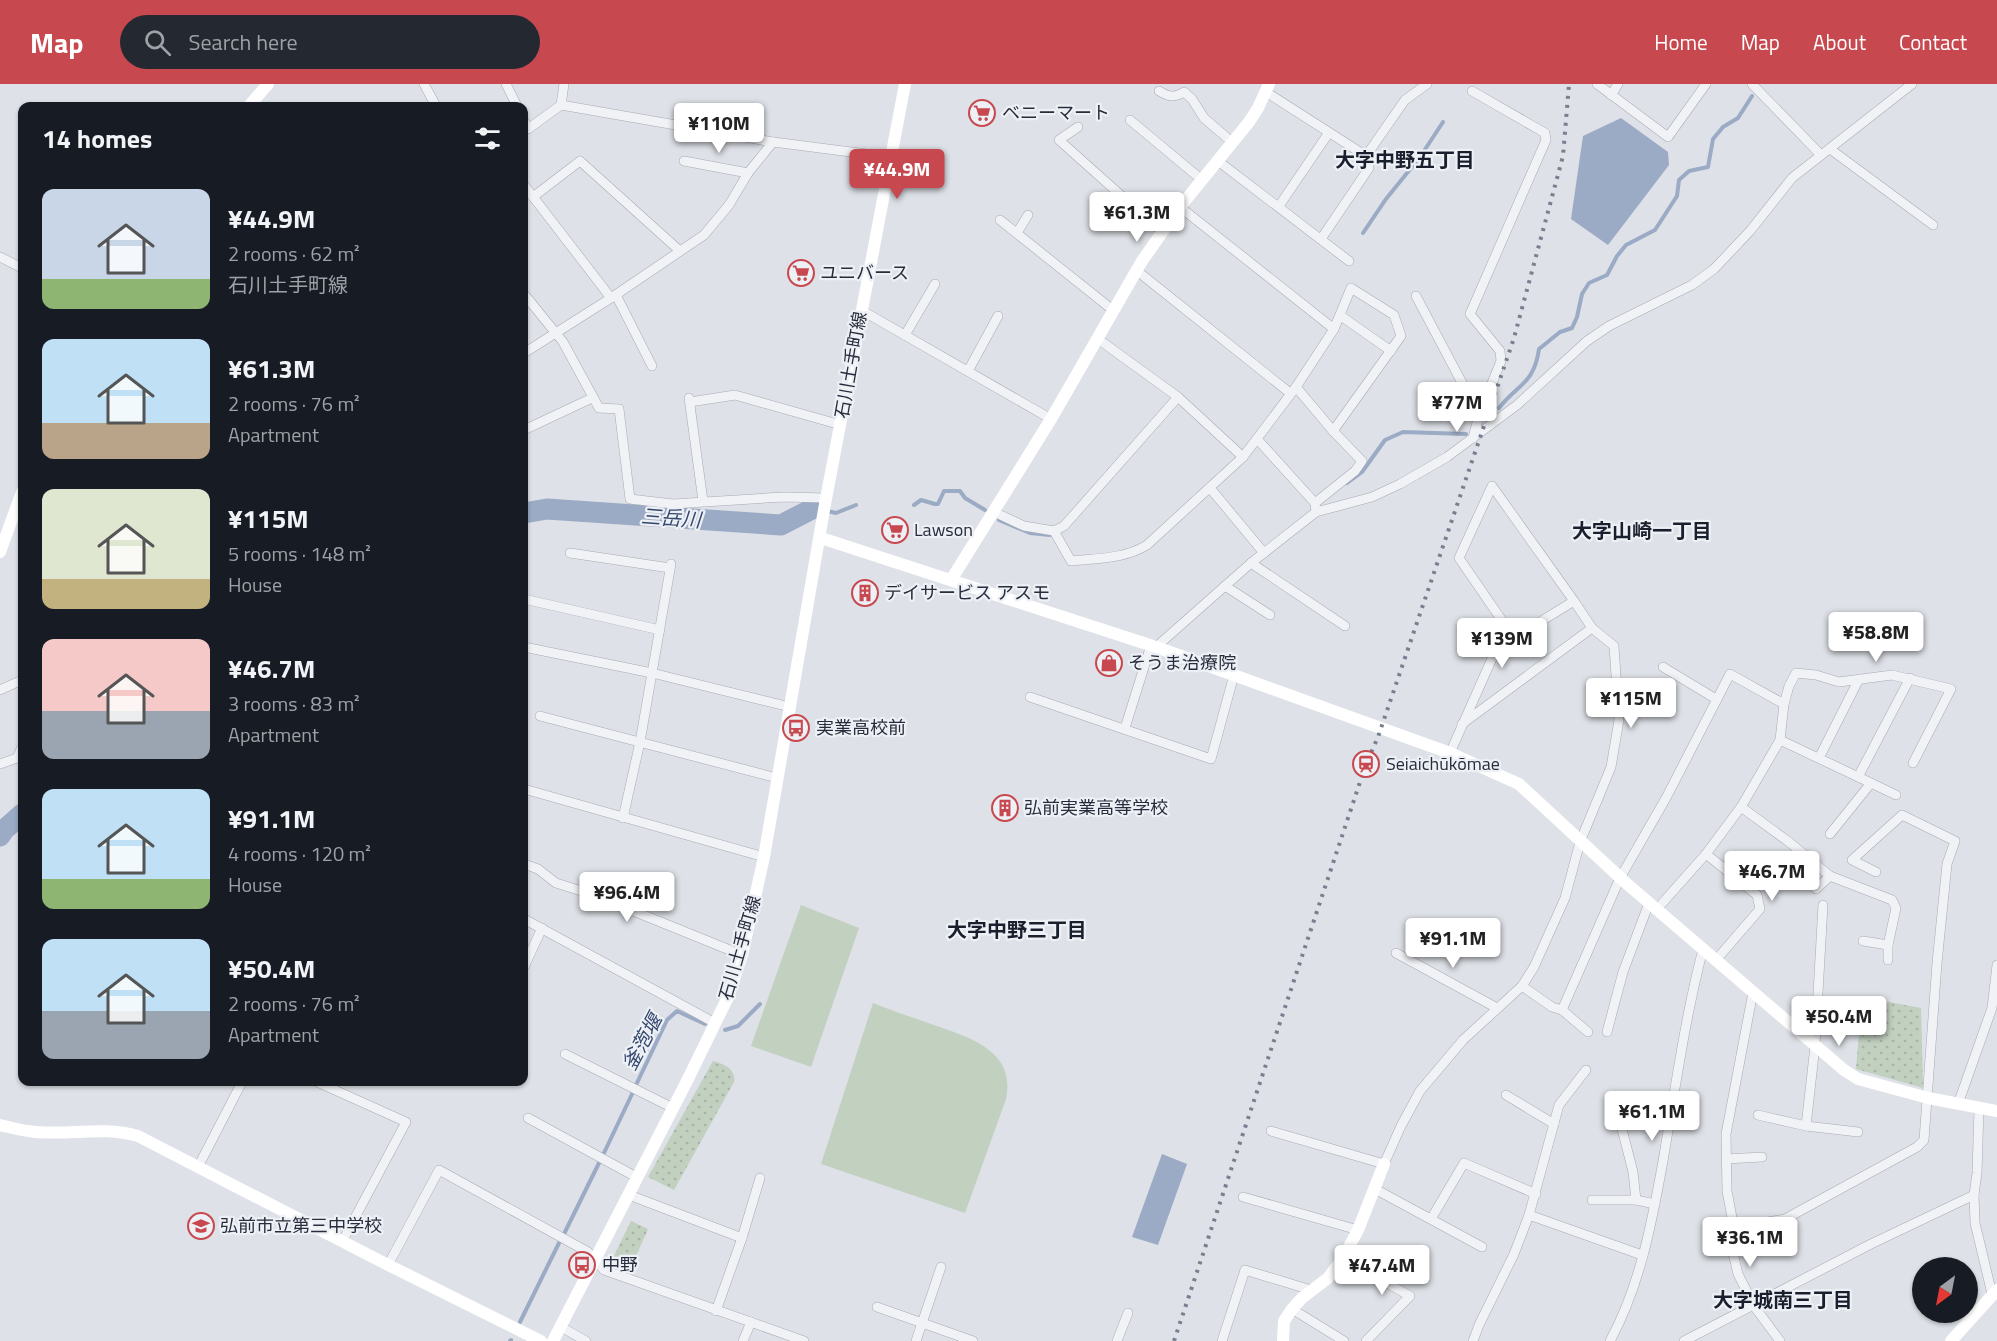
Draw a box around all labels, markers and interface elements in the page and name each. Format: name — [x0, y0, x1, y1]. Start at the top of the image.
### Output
search box — [120, 15, 540, 69]
text: Map — [30, 21, 84, 64]
text: Search here — [189, 25, 298, 59]
icon: search — [141, 26, 174, 59]
text: Home — [1654, 26, 1708, 58]
text: Map — [1741, 26, 1780, 58]
text: About — [1813, 26, 1866, 58]
text: Contact — [1899, 26, 1967, 58]
supermarket icon: ベニーマート — [967, 98, 997, 128]
place label: ベニーマート — [1002, 99, 1110, 126]
pin: ¥110M — [677, 103, 761, 154]
text: ¥110M — [688, 107, 750, 138]
text: 14 homes — [42, 119, 152, 158]
icon: filters — [471, 122, 504, 155]
district label: 大字中野五丁目 — [1335, 144, 1475, 175]
pin: ¥44.9M — [848, 149, 946, 200]
text: ¥44.9M — [863, 153, 931, 184]
pin: ¥61.3M — [1088, 192, 1186, 243]
text: ¥61.3M — [1103, 196, 1171, 227]
text: ¥44.9M — [228, 199, 315, 238]
icon: home — [90, 213, 162, 285]
text: 2 rooms · 62 m² — [228, 238, 360, 269]
supermarket icon: ユニバース — [786, 258, 816, 288]
place label: ユニバース — [820, 259, 909, 286]
text: 石川土手町線 — [228, 269, 348, 300]
street label: 石川土手町線 — [828, 309, 873, 420]
text: ¥61.3M — [228, 349, 315, 388]
icon: home — [90, 363, 162, 435]
pin: ¥77M — [1421, 382, 1493, 433]
text: ¥77M — [1432, 386, 1482, 417]
text: 2 rooms · 76 m² — [228, 388, 360, 419]
text: Apartment — [228, 419, 319, 450]
text: ¥115M — [228, 499, 309, 538]
water label: 三岳川 — [640, 500, 704, 535]
icon: home — [90, 513, 162, 585]
supermarket icon: Lawson — [880, 515, 910, 545]
district label: 大字山崎一丁目 — [1572, 515, 1712, 546]
place label: Lawson — [914, 516, 973, 543]
text: 5 rooms · 148 m² — [228, 538, 371, 569]
text: House — [228, 569, 282, 600]
building icon: デイサービス アスモ — [850, 578, 880, 608]
place label: デイサービス アスモ — [884, 579, 1050, 606]
pin: ¥58.8M — [1827, 612, 1925, 663]
text: ¥58.8M — [1842, 616, 1910, 647]
pin: ¥139M — [1460, 618, 1544, 669]
text: ¥139M — [1471, 622, 1533, 653]
shop icon: そうま治療院 — [1094, 648, 1124, 678]
text: ¥46.7M — [228, 649, 315, 688]
place label: そうま治療院 — [1128, 649, 1236, 676]
icon: home — [90, 663, 162, 735]
pin: ¥115M — [1589, 678, 1673, 729]
text: ¥115M — [1600, 682, 1662, 713]
text: 3 rooms · 83 m² — [228, 688, 360, 719]
bus stop icon: 実業高校前 — [781, 713, 811, 743]
place label: 実業高校前 — [816, 714, 906, 741]
text: Apartment — [228, 719, 319, 750]
station icon: Seiaichūkōmae — [1351, 749, 1381, 779]
place label: Seiaichūkōmae — [1386, 750, 1500, 777]
building icon: 弘前実業高等学校 — [990, 793, 1020, 823]
place label: 弘前実業高等学校 — [1024, 794, 1168, 821]
text: ¥91.1M — [228, 799, 315, 838]
icon: home — [90, 813, 162, 885]
text: 4 rooms · 120 m² — [228, 838, 371, 869]
pin: ¥46.7M — [1723, 851, 1821, 902]
text: ¥46.7M — [1738, 855, 1806, 886]
text: House — [228, 869, 282, 900]
pin: ¥96.4M — [578, 872, 676, 923]
text: ¥96.4M — [593, 876, 661, 907]
street label: 石川土手町線 — [712, 892, 767, 1003]
district label: 大字中野三丁目 — [947, 914, 1087, 945]
pin: ¥91.1M — [1404, 918, 1502, 969]
text: ¥91.1M — [1419, 922, 1487, 953]
text: ¥50.4M — [228, 949, 315, 988]
icon: home — [90, 963, 162, 1035]
text: 2 rooms · 76 m² — [228, 988, 360, 1019]
pin: ¥50.4M — [1790, 996, 1888, 1047]
text: ¥50.4M — [1805, 1000, 1873, 1031]
water label: 釜萢堰 — [614, 1004, 671, 1076]
text: Apartment — [228, 1019, 319, 1050]
pin: ¥61.1M — [1603, 1091, 1701, 1142]
text: ¥61.1M — [1618, 1095, 1686, 1126]
school or university icon: 弘前市立第三中学校 — [186, 1211, 216, 1241]
place label: 弘前市立第三中学校 — [220, 1212, 382, 1239]
pin: ¥36.1M — [1701, 1217, 1799, 1268]
text: ¥36.1M — [1716, 1221, 1784, 1252]
pin: ¥47.4M — [1333, 1245, 1431, 1296]
text: ¥47.4M — [1348, 1249, 1416, 1280]
bus stop icon: 中野 — [567, 1250, 597, 1280]
place label: 中野 — [602, 1251, 638, 1278]
north arrow — [1912, 1257, 1978, 1323]
map controls — [1912, 1257, 1978, 1323]
district label: 大字城南三丁目 — [1713, 1284, 1853, 1315]

